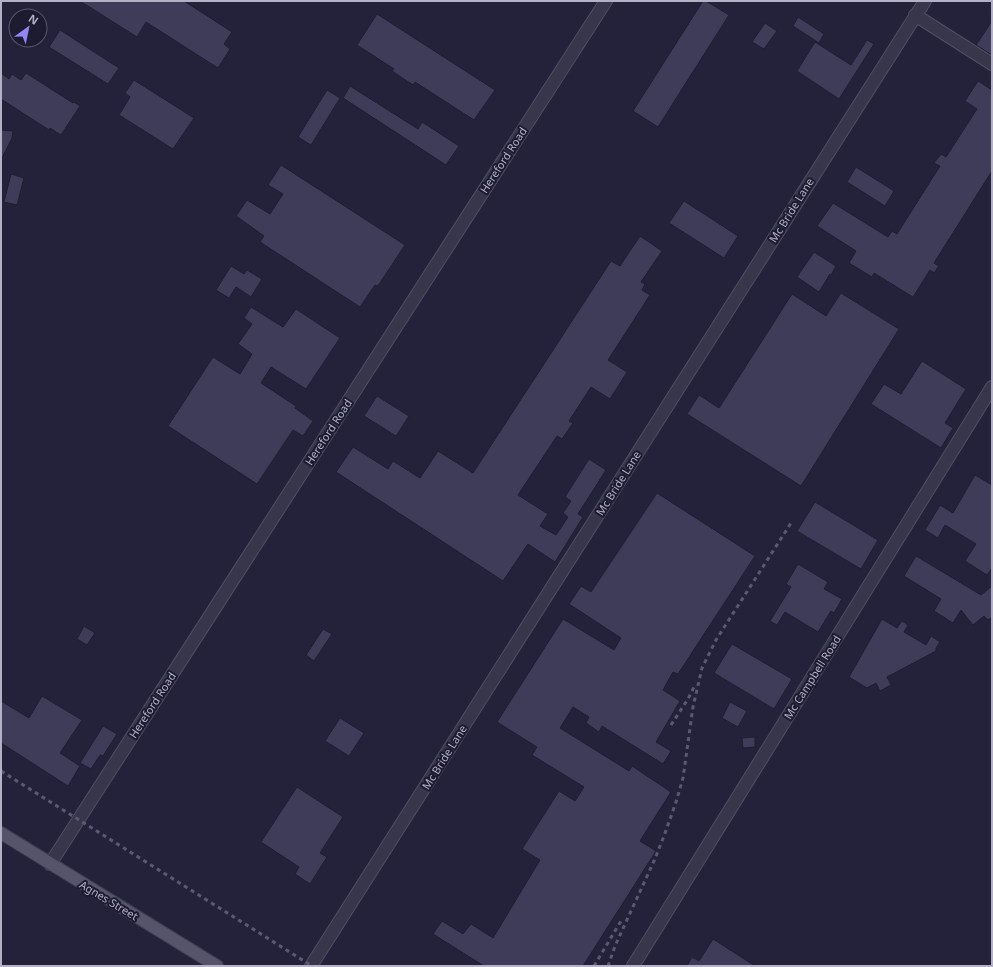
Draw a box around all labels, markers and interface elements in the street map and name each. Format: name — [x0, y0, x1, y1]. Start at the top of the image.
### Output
north arrow — [8, 8, 48, 48]
text: N — [26, 10, 42, 28]
street label: Hereford Road — [476, 124, 530, 196]
street label: Mc Bride Lane — [765, 175, 817, 245]
street label: Hereford Road — [301, 396, 355, 468]
street label: Mc Bride Lane — [592, 448, 644, 518]
street label: Mc Campbell Road — [780, 632, 844, 722]
street label: Hereford Road — [125, 669, 179, 741]
street label: Mc Bride Lane — [418, 722, 470, 792]
street label: Agnes Street — [77, 877, 141, 923]

